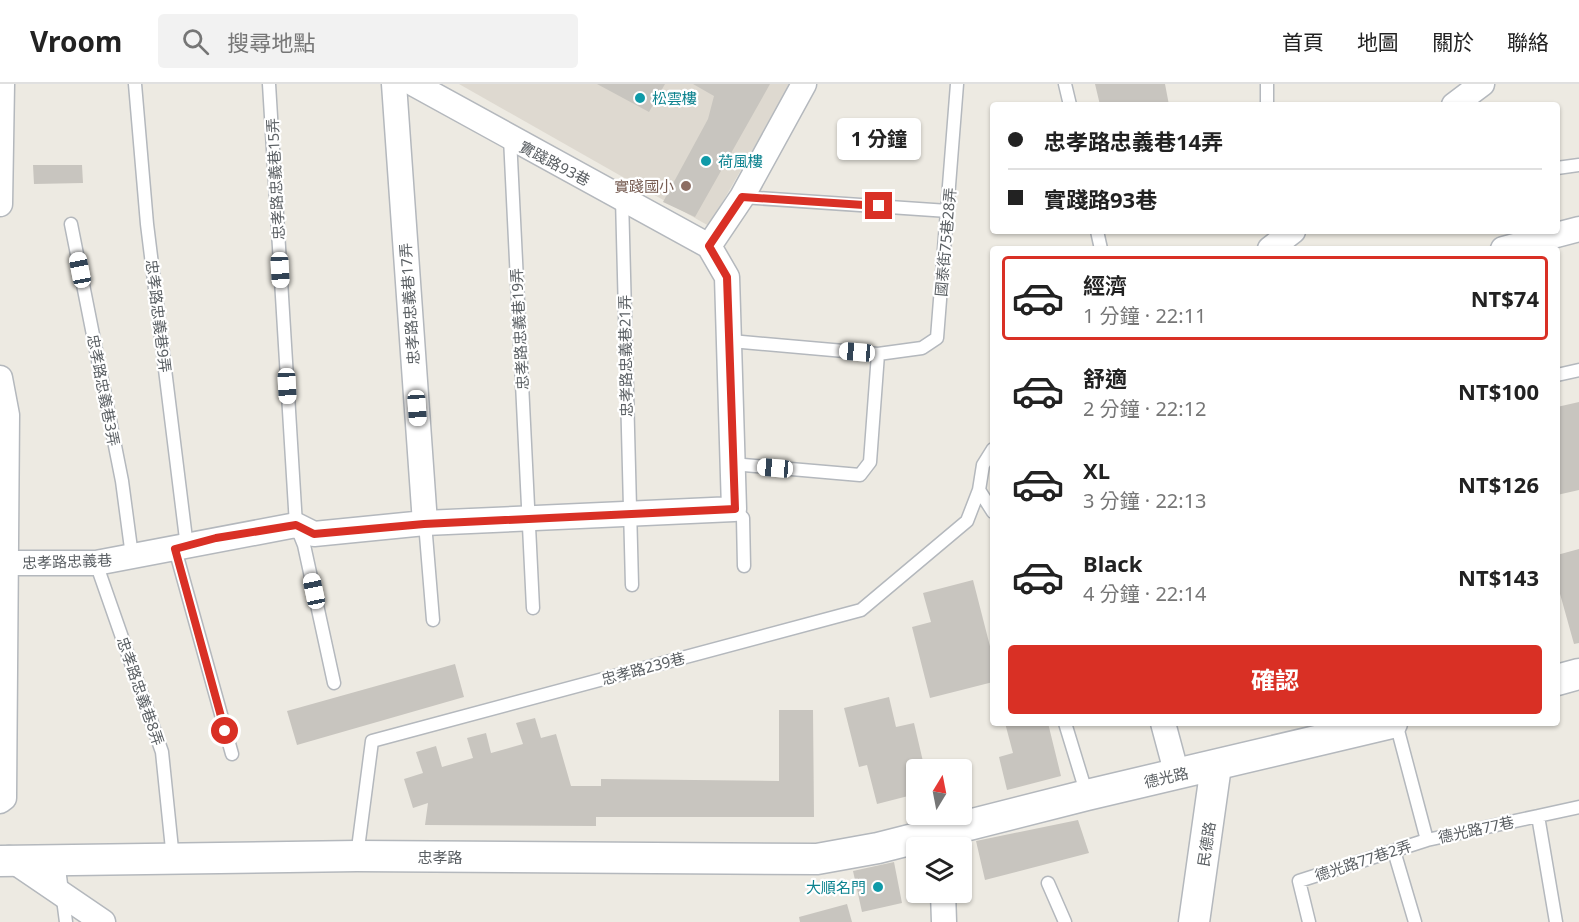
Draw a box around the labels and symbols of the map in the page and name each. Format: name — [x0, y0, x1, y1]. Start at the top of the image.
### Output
place label: 松雲樓 — [652, 88, 697, 108]
marker: 松雲樓 — [633, 91, 647, 105]
street label: 忠孝路忠義巷15弄 — [262, 117, 288, 241]
callout: 1 分鐘 — [837, 119, 921, 161]
street label: 實踐路93巷 — [516, 136, 594, 190]
place label: 荷風樓 — [718, 151, 763, 171]
marker: 荷風樓 — [699, 154, 713, 168]
place label: 實踐國小 — [614, 176, 674, 196]
marker: 實踐國小 — [679, 179, 693, 193]
street label: 國泰街75巷28弄 — [930, 187, 960, 297]
route end — [865, 192, 892, 219]
street label: 忠孝路忠義巷17弄 — [395, 242, 423, 366]
car — [68, 251, 92, 289]
car — [270, 252, 290, 288]
street label: 忠孝路忠義巷9弄 — [142, 258, 176, 374]
street label: 忠孝路忠義巷19弄 — [506, 267, 532, 391]
street label: 忠孝路忠義巷21弄 — [614, 295, 636, 417]
street label: 忠孝路忠義巷3弄 — [83, 332, 125, 448]
car — [838, 341, 876, 363]
car — [277, 368, 297, 404]
car — [407, 389, 427, 427]
car — [756, 457, 794, 479]
street label: 忠孝路忠義巷 — [22, 549, 112, 573]
car — [301, 572, 327, 610]
street label: 忠孝路忠義巷8弄 — [113, 634, 169, 748]
street label: 忠孝路239巷 — [599, 647, 687, 689]
route start — [211, 717, 238, 744]
north arrow — [906, 759, 972, 825]
street label: 德光路 — [1142, 762, 1190, 792]
street label: 德光路77巷 — [1436, 811, 1516, 847]
street label: 民德路 — [1193, 820, 1219, 868]
street label: 德光路77巷2弄 — [1312, 835, 1414, 885]
street label: 忠孝路 — [417, 847, 463, 867]
place label: 大順名門 — [806, 877, 866, 897]
marker: 大順名門 — [871, 880, 885, 894]

